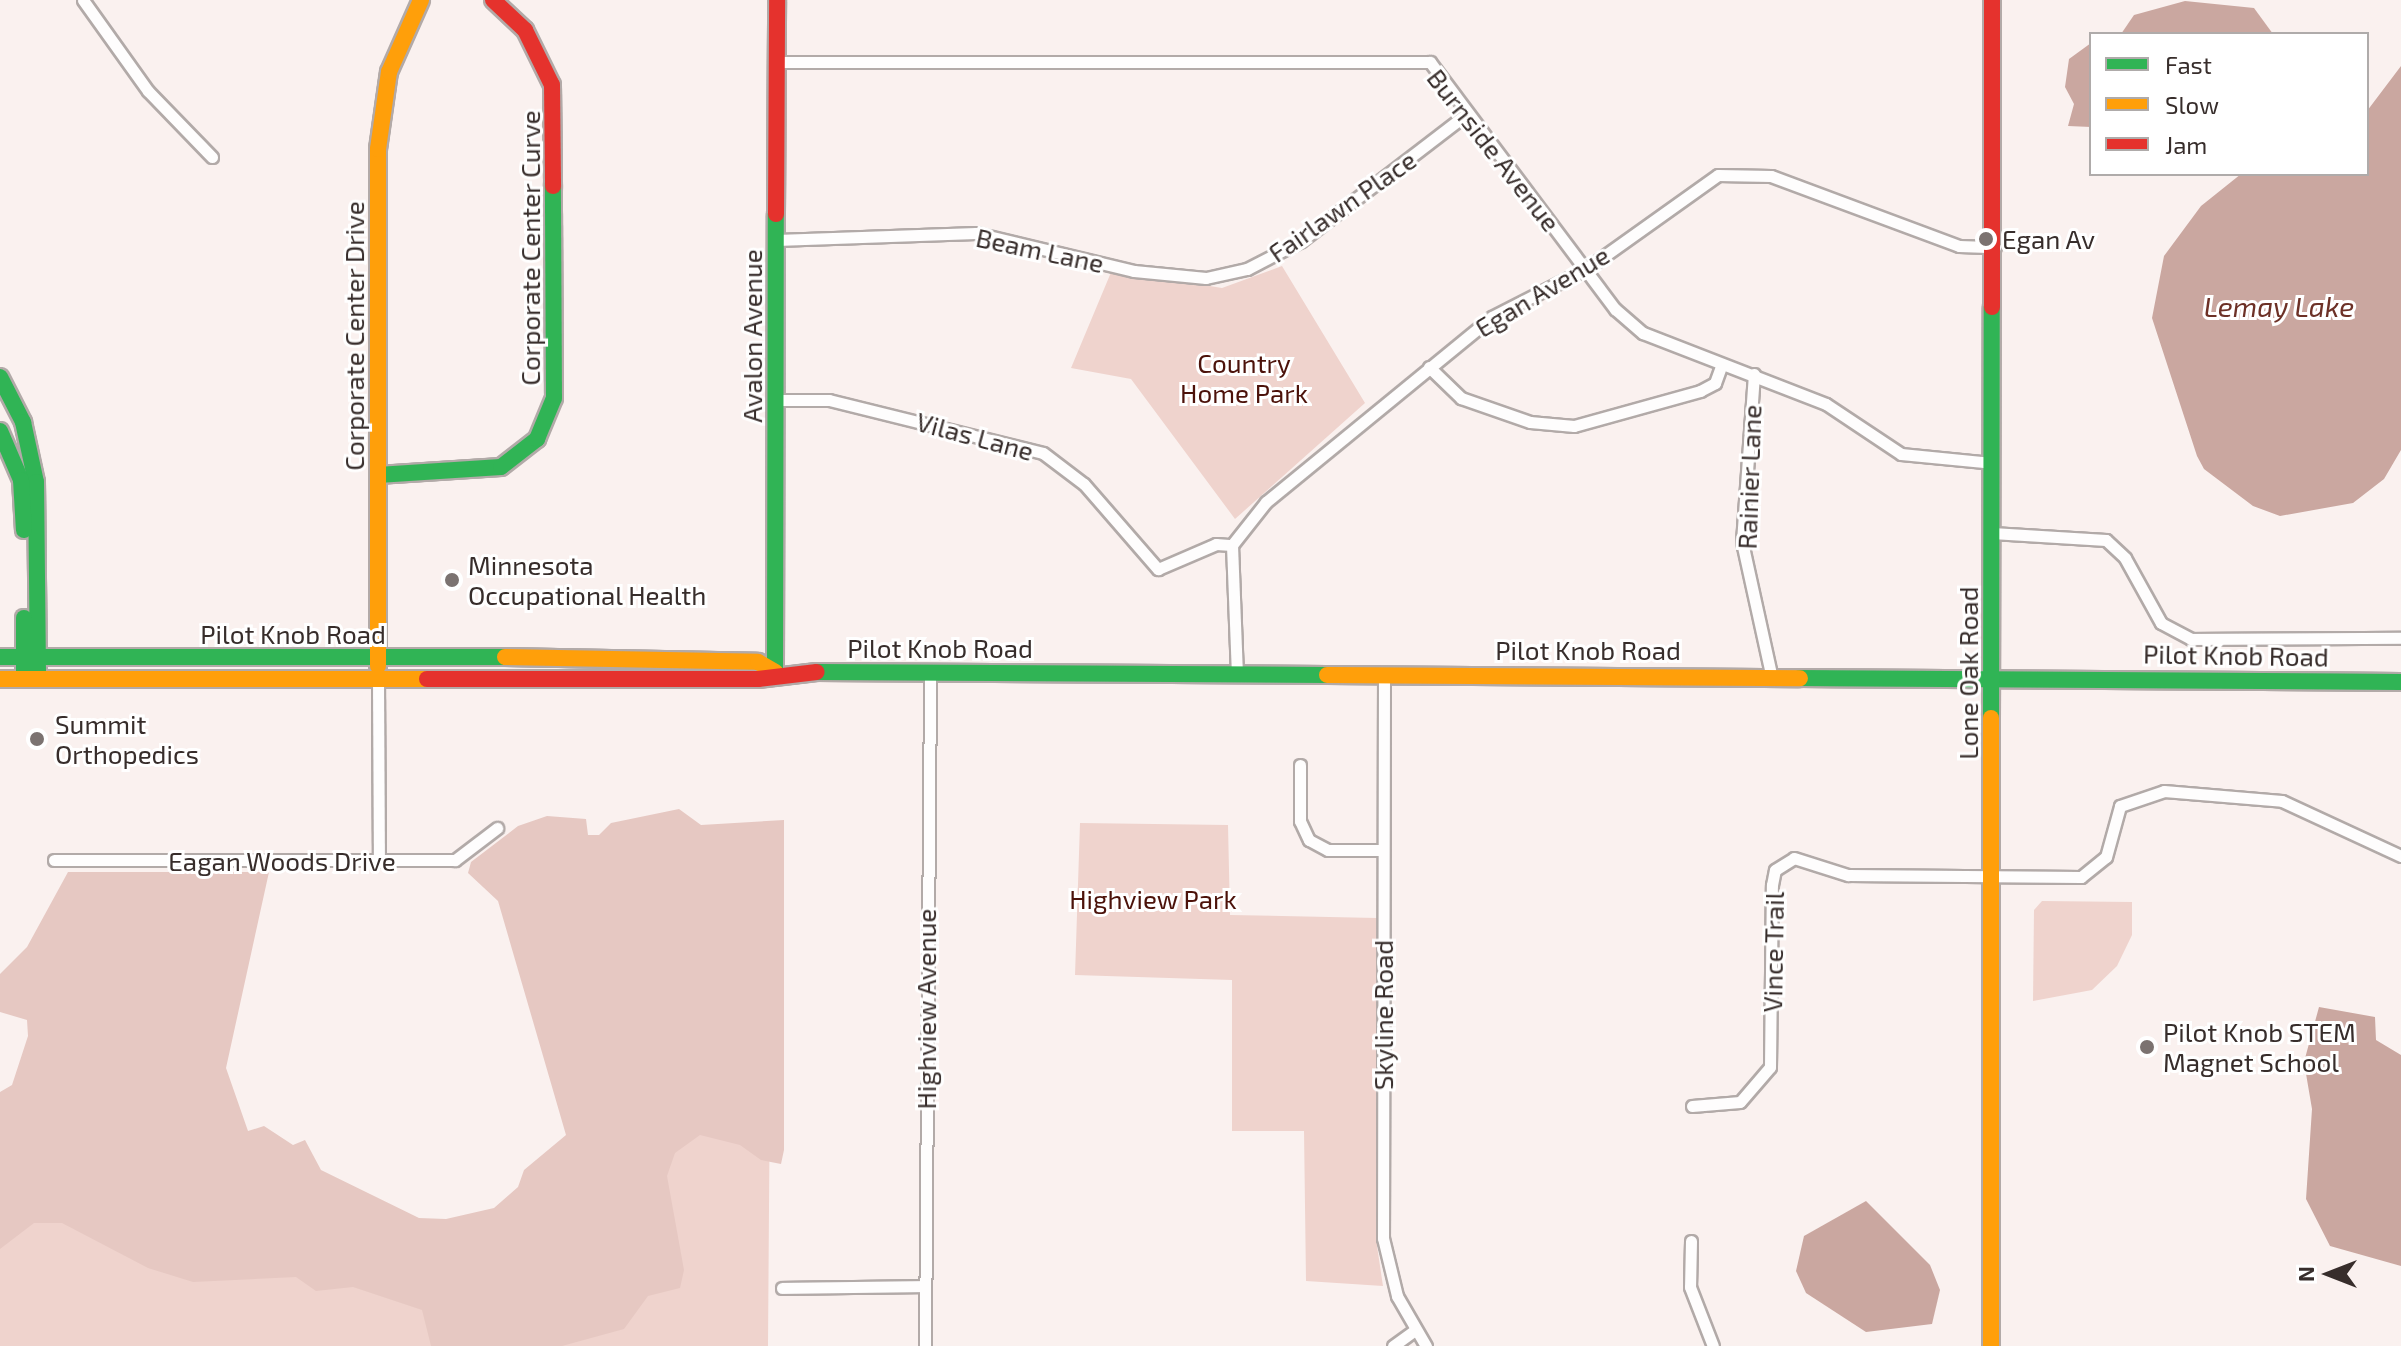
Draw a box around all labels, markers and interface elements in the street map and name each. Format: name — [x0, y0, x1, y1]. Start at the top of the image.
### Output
legend — [2089, 32, 2369, 176]
text: Fast — [2165, 50, 2212, 79]
street label: Burnside Avenue — [1421, 62, 1567, 238]
text: Slow — [2165, 90, 2219, 119]
street label: Corporate Center Curve — [514, 110, 546, 386]
text: Jam — [2165, 130, 2207, 159]
street label: Fairlawn Place — [1262, 144, 1422, 268]
street label: Corporate Center Drive — [338, 201, 370, 471]
street label: Beam Lane — [973, 221, 1107, 279]
place label: Egan Av — [2002, 223, 2096, 255]
marker: Egan Av — [1977, 230, 1995, 248]
street label: Egan Avenue — [1469, 239, 1615, 343]
street label: Avalon Avenue — [736, 249, 768, 423]
water label: Lemay Lake — [2204, 289, 2354, 323]
park label: Country Home Park — [1180, 347, 1308, 408]
street label: Rainier Lane — [1731, 404, 1767, 550]
street label: Vilas Lane — [913, 405, 1037, 467]
place label: Minnesota Occupational Health — [468, 549, 707, 610]
marker: Minnesota Occupational Health — [443, 571, 461, 589]
street label: Lone Oak Road — [1952, 586, 1984, 760]
street label: Pilot Knob Road — [200, 618, 386, 650]
street label: Pilot Knob Road — [847, 632, 1033, 664]
street label: Pilot Knob Road — [1495, 634, 1681, 666]
street label: Pilot Knob Road — [2143, 638, 2329, 672]
place label: Summit Orthopedics — [55, 708, 199, 770]
marker: Summit Orthopedics — [26, 728, 48, 750]
street label: Eagan Woods Drive — [168, 845, 396, 877]
park label: Highview Park — [1069, 883, 1237, 915]
street label: Vince Trail — [1756, 891, 1790, 1013]
street label: Highview Avenue — [910, 908, 942, 1110]
street label: Skyline Road — [1367, 940, 1399, 1090]
place label: Pilot Knob STEM Magnet School — [2163, 1016, 2356, 1078]
marker: Pilot Knob STEM Magnet School — [2138, 1038, 2156, 1056]
north arrow — [2289, 1234, 2369, 1314]
text: N — [2292, 1266, 2318, 1282]

